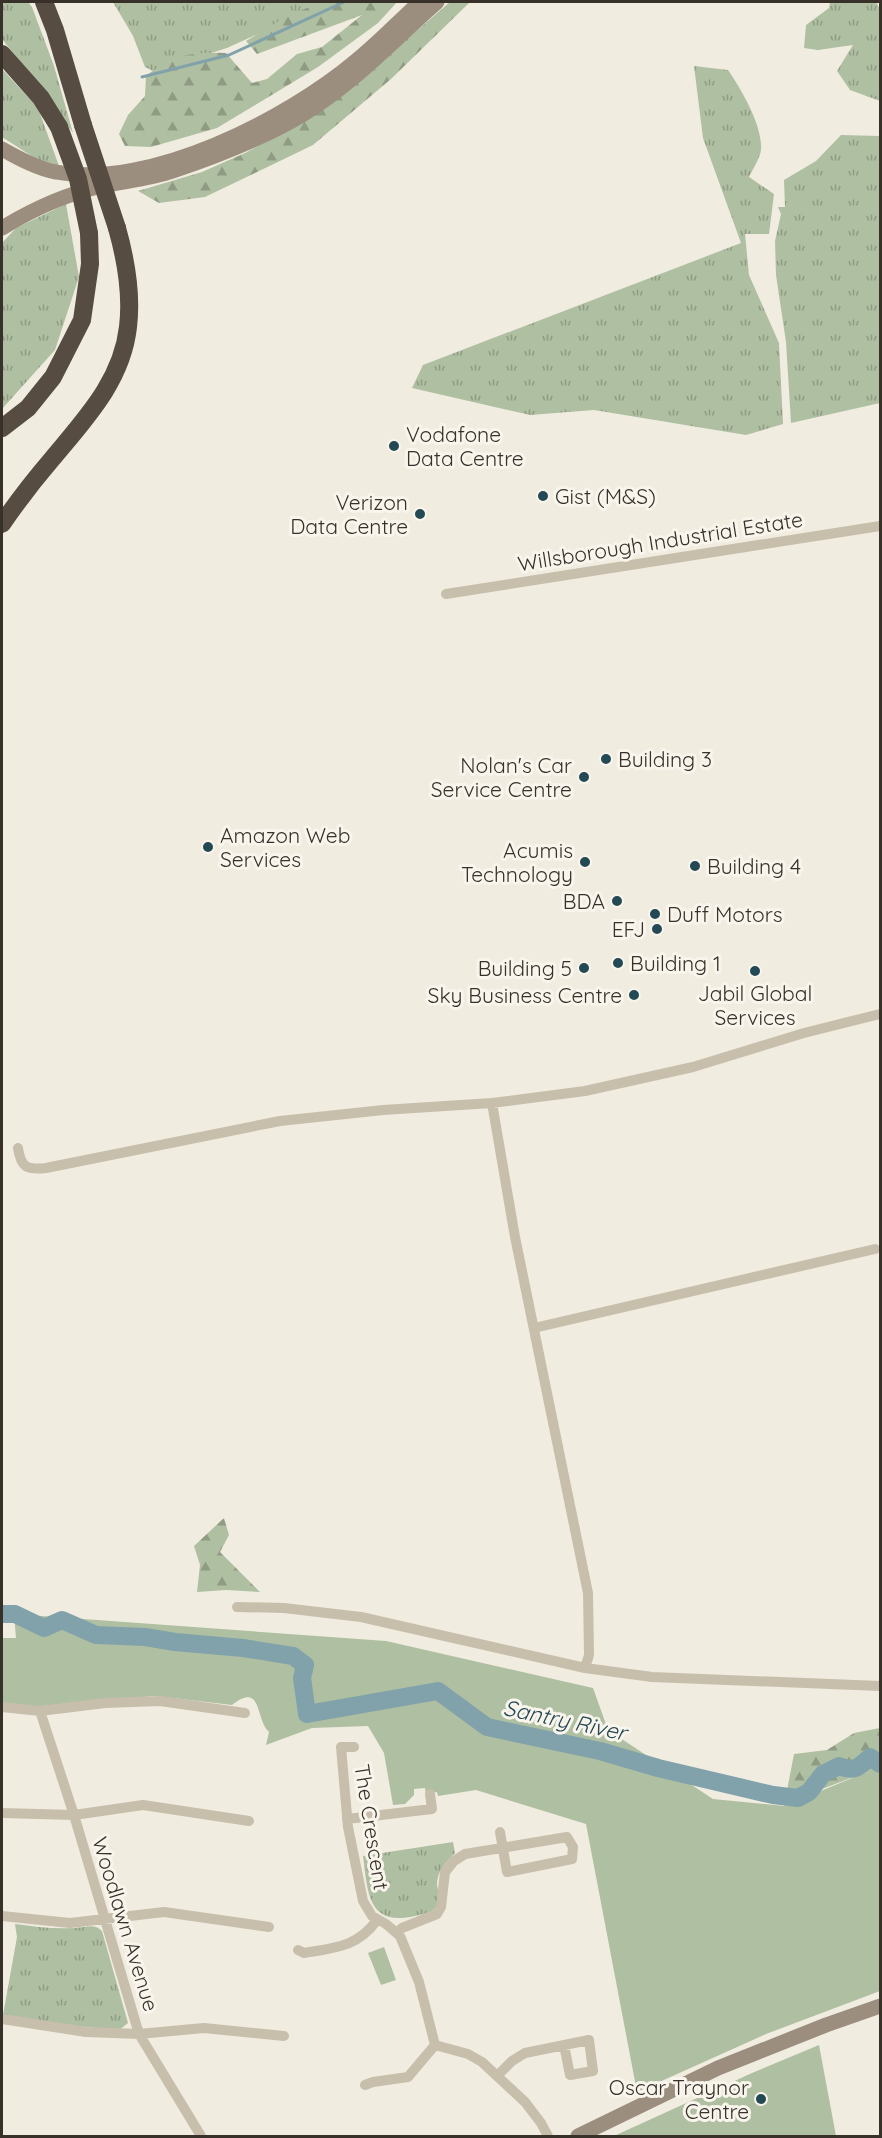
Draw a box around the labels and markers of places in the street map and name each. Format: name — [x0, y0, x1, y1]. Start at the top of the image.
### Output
place label: Vodafone Data Centre — [406, 421, 524, 471]
marker: Vodafone Data Centre — [387, 439, 401, 453]
place label: Gist (M&S) — [555, 483, 656, 509]
place label: Verizon Data Centre — [290, 489, 408, 539]
marker: Gist (M&S) — [536, 489, 550, 503]
marker: Verizon Data Centre — [413, 507, 427, 521]
place label: Building 3 — [618, 746, 712, 772]
place label: Nolan's Car Service Centre — [431, 752, 572, 802]
marker: Building 3 — [599, 752, 613, 766]
marker: Nolan's Car Service Centre — [577, 770, 591, 784]
place label: Amazon Web Services — [220, 822, 350, 872]
place label: Acumis Technology — [461, 837, 573, 887]
marker: Amazon Web Services — [201, 840, 215, 854]
place label: Building 4 — [707, 853, 801, 879]
marker: Acumis Technology — [578, 855, 592, 869]
marker: Building 4 — [688, 859, 702, 873]
place label: BDA — [563, 888, 605, 914]
marker: BDA — [610, 894, 624, 908]
place label: Duff Motors — [667, 901, 783, 927]
marker: Duff Motors — [648, 907, 662, 921]
place label: EFJ — [612, 916, 645, 942]
marker: EFJ — [650, 922, 664, 936]
place label: Building 1 — [630, 950, 721, 976]
place label: Building 5 — [478, 955, 572, 981]
marker: Building 1 — [611, 956, 625, 970]
marker: Building 5 — [577, 961, 591, 975]
marker: Jabil Global Services — [748, 964, 762, 978]
place label: Jabil Global Services — [698, 980, 812, 1030]
place label: Sky Business Centre — [428, 982, 622, 1008]
marker: Sky Business Centre — [627, 988, 641, 1002]
place label: Oscar Traynor Centre — [609, 2074, 749, 2124]
marker: Oscar Traynor Centre — [754, 2092, 768, 2106]

